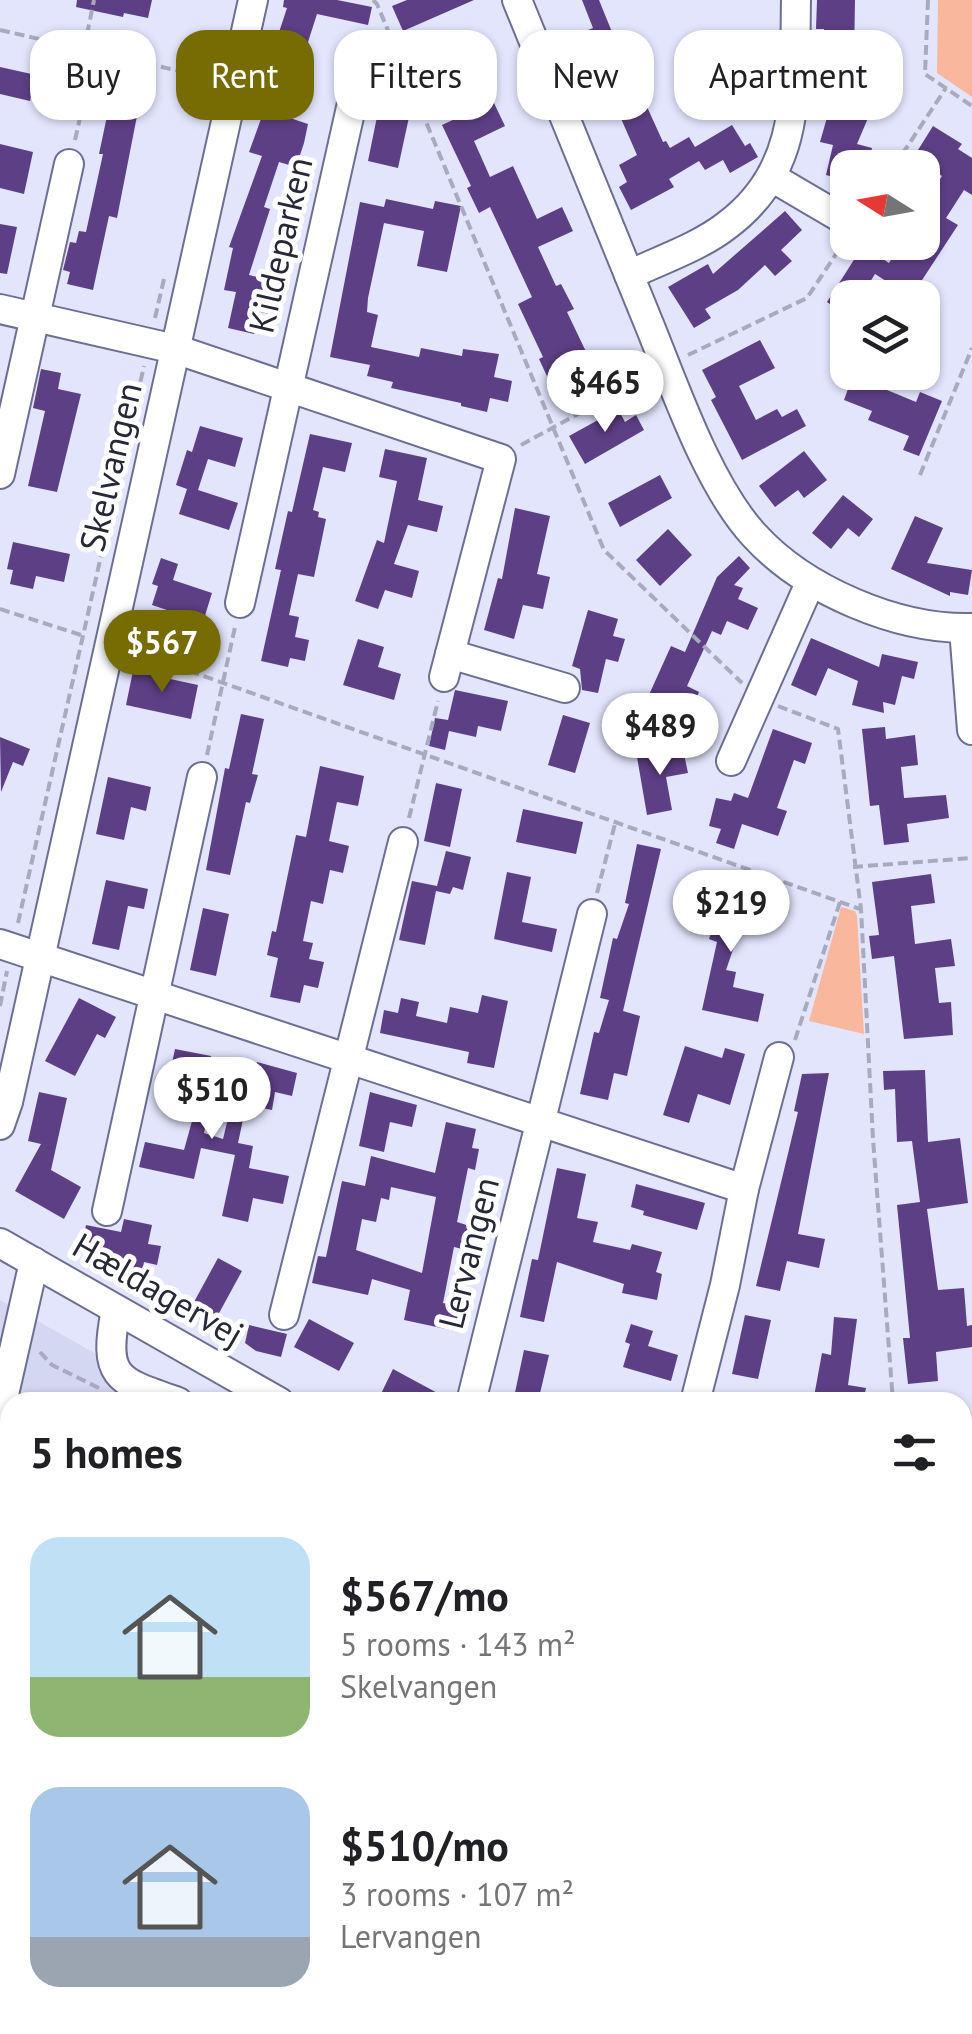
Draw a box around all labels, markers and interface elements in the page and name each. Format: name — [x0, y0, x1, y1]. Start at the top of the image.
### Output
chip: Buy — [30, 30, 156, 120]
chip: Rent — [176, 30, 314, 120]
chip: Filters — [334, 30, 497, 120]
chip: New — [517, 30, 654, 120]
chip: Apartment — [674, 30, 903, 120]
north arrow — [830, 150, 940, 260]
map controls — [830, 150, 940, 390]
street label: Kildeparken — [237, 152, 323, 337]
button: layers — [830, 280, 940, 390]
pin: $465 — [546, 350, 664, 435]
text: $465 — [569, 361, 641, 403]
street label: Skelvangen — [68, 378, 152, 556]
pin: $567 — [103, 610, 221, 695]
text: $567 — [126, 621, 198, 663]
pin: $489 — [601, 693, 719, 778]
text: $489 — [624, 704, 696, 746]
pin: $219 — [672, 870, 790, 955]
text: $219 — [695, 881, 767, 923]
pin: $510 — [153, 1057, 271, 1142]
text: $510 — [176, 1068, 248, 1110]
street label: Lervangen — [427, 1172, 509, 1333]
street label: Hældagervej — [65, 1222, 252, 1357]
text: 5 homes — [30, 1425, 183, 1480]
icon: filters — [887, 1425, 942, 1480]
text: $567/mo — [340, 1568, 509, 1623]
icon: home — [110, 1577, 230, 1697]
text: 5 rooms · 143 m² — [340, 1623, 576, 1665]
text: Skelvangen — [340, 1665, 497, 1707]
text: $510/mo — [340, 1818, 509, 1873]
icon: home — [110, 1827, 230, 1947]
text: 3 rooms · 107 m² — [340, 1873, 574, 1915]
text: Lervangen — [340, 1915, 482, 1957]

